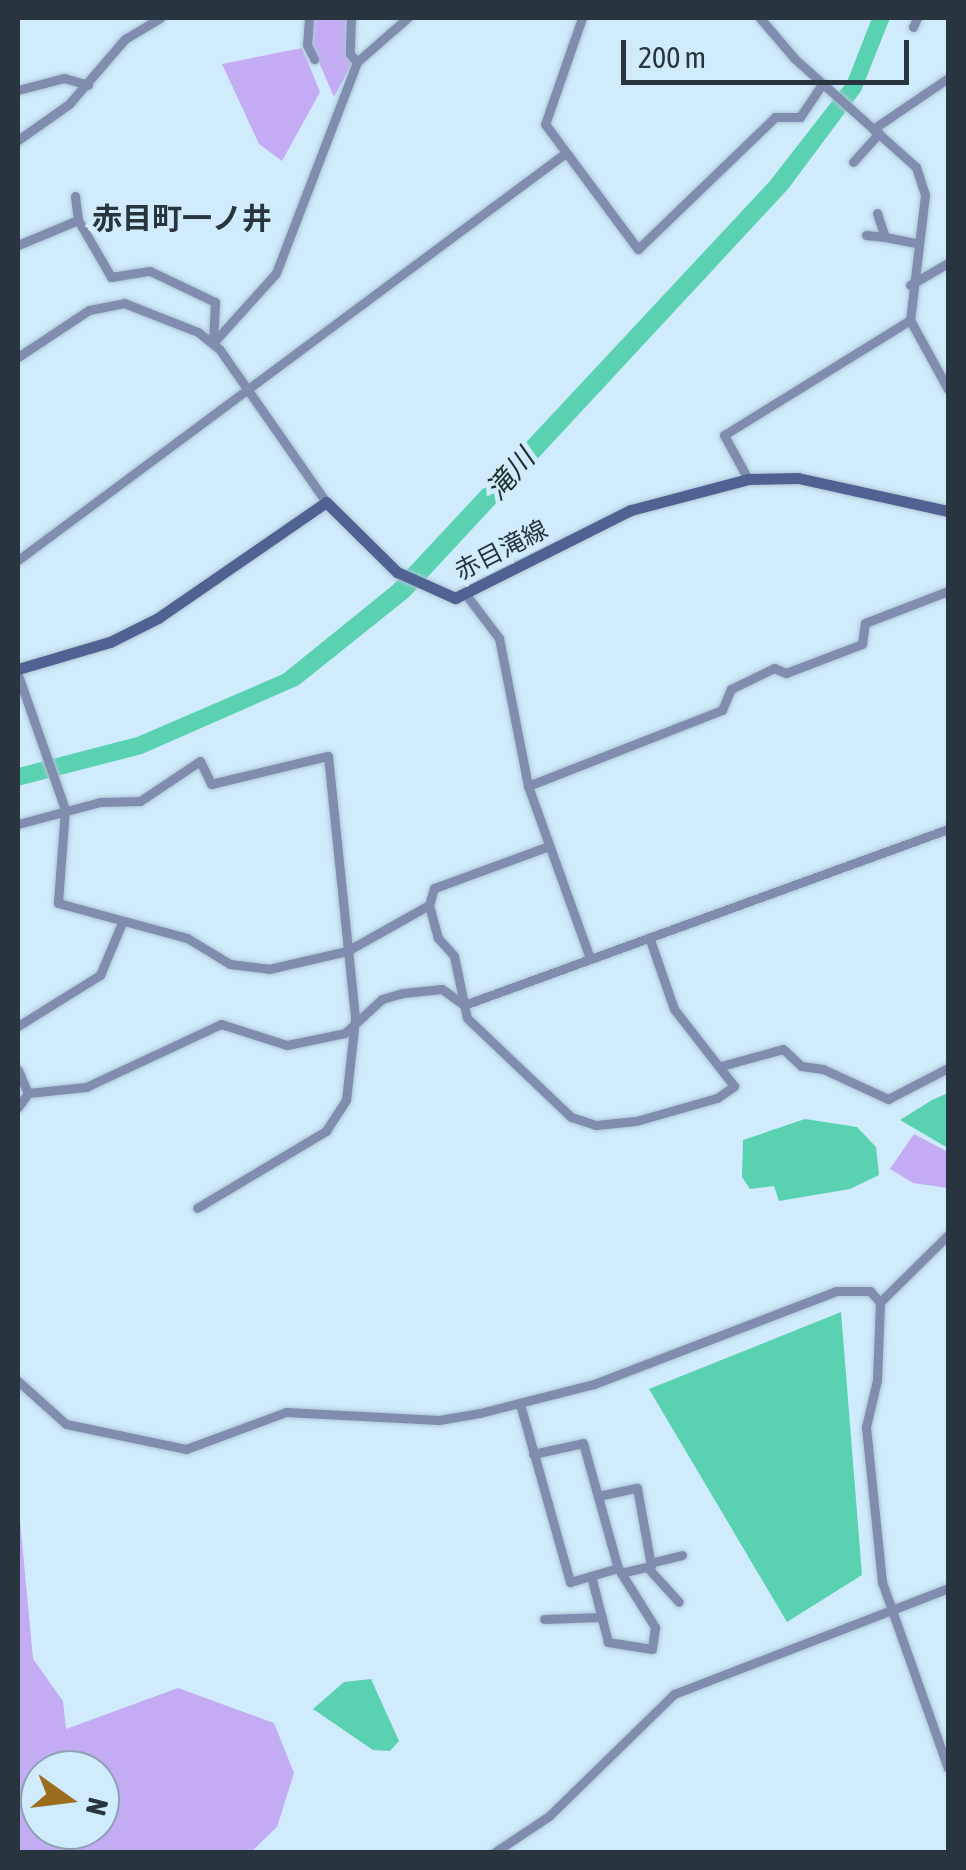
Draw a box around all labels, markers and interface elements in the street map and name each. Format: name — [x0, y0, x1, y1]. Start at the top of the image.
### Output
scale bar — [626, 20, 914, 82]
text: 200 m — [638, 40, 706, 74]
district label: 赤目町一ノ井 — [92, 200, 272, 236]
water label: 滝川 — [479, 442, 541, 506]
street label: 赤目滝線 — [450, 514, 552, 586]
north arrow — [20, 1750, 120, 1850]
text: N — [80, 1795, 115, 1819]

